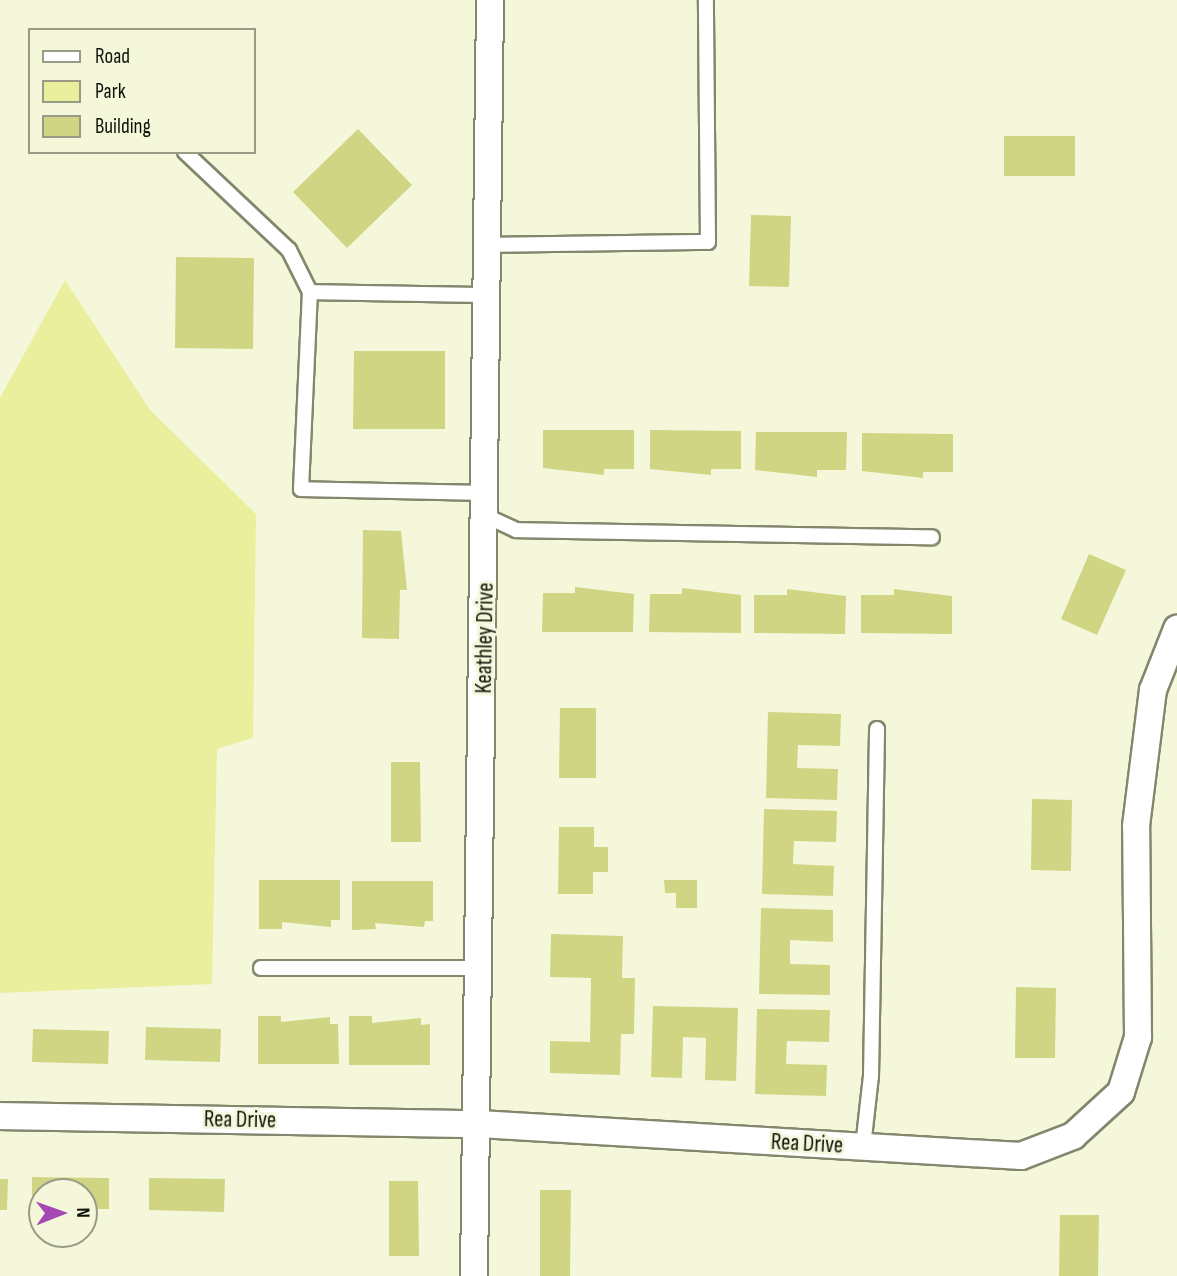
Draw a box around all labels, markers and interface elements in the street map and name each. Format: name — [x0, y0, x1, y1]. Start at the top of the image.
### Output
legend — [28, 28, 256, 154]
text: Road — [95, 44, 130, 69]
text: Park — [95, 79, 126, 104]
text: Building — [95, 114, 151, 139]
street label: Keathley Drive — [470, 582, 500, 694]
street label: Rea Drive — [204, 1106, 276, 1134]
street label: Rea Drive — [770, 1128, 844, 1160]
north arrow — [28, 1178, 98, 1248]
text: N — [71, 1207, 94, 1218]

